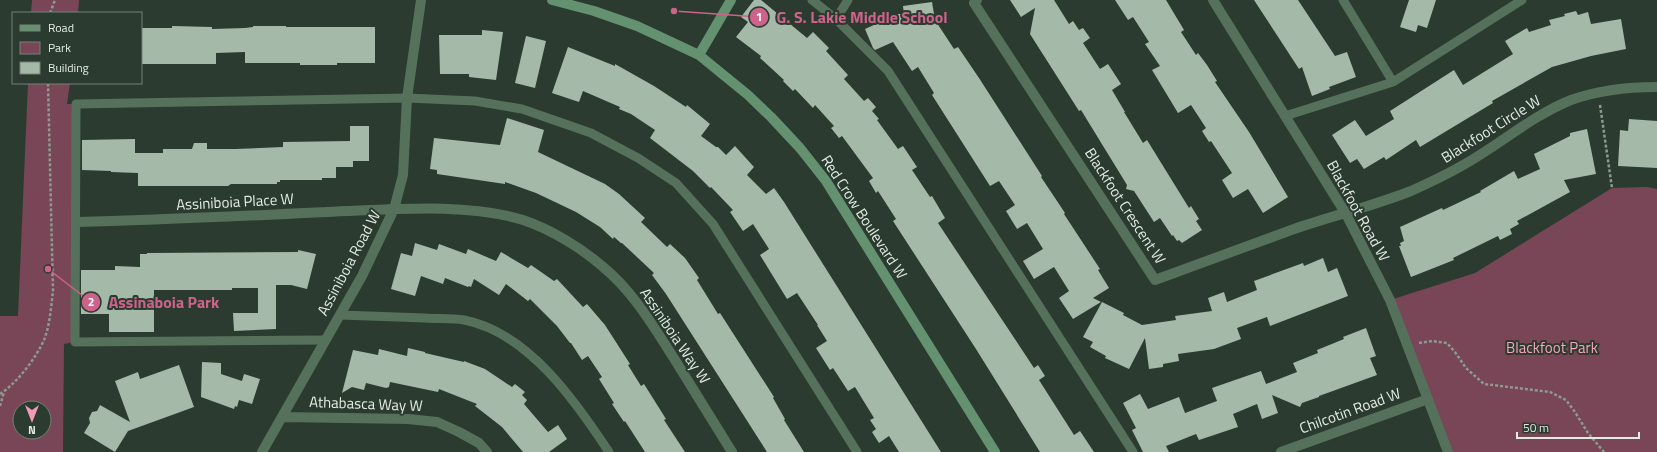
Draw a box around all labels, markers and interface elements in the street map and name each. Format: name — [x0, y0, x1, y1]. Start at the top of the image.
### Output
callout: G. S. Lakie Middle School — [749, 3, 956, 31]
text: G. S. Lakie Middle School — [777, 5, 947, 29]
text: 1 — [756, 7, 762, 26]
legend — [12, 12, 142, 84]
text: Road — [48, 18, 74, 37]
text: Park — [48, 38, 71, 57]
text: Building — [48, 58, 89, 77]
street label: Blackfoot Circle W — [1436, 89, 1545, 168]
street label: Blackfoot Crescent W — [1079, 143, 1172, 268]
street label: Red Crow Boulevard W — [816, 150, 913, 283]
street label: Blackfoot Road W — [1321, 156, 1396, 265]
street label: Assiniboia Place W — [175, 187, 294, 216]
street label: Assiniboia Road W — [311, 206, 386, 320]
street label: Assiniboia Way W — [635, 283, 716, 388]
callout: Assinaboia Park — [81, 288, 227, 316]
text: Assinaboia Park — [109, 290, 220, 314]
text: 2 — [88, 292, 94, 311]
park label: Blackfoot Park — [1506, 336, 1598, 359]
street label: Chilcotin Road W — [1296, 382, 1404, 440]
street label: Athabasca Way W — [309, 390, 423, 417]
north arrow — [12, 400, 52, 440]
scale bar — [1517, 414, 1639, 440]
text: 50 m — [1523, 418, 1549, 437]
text: N — [28, 422, 36, 438]

